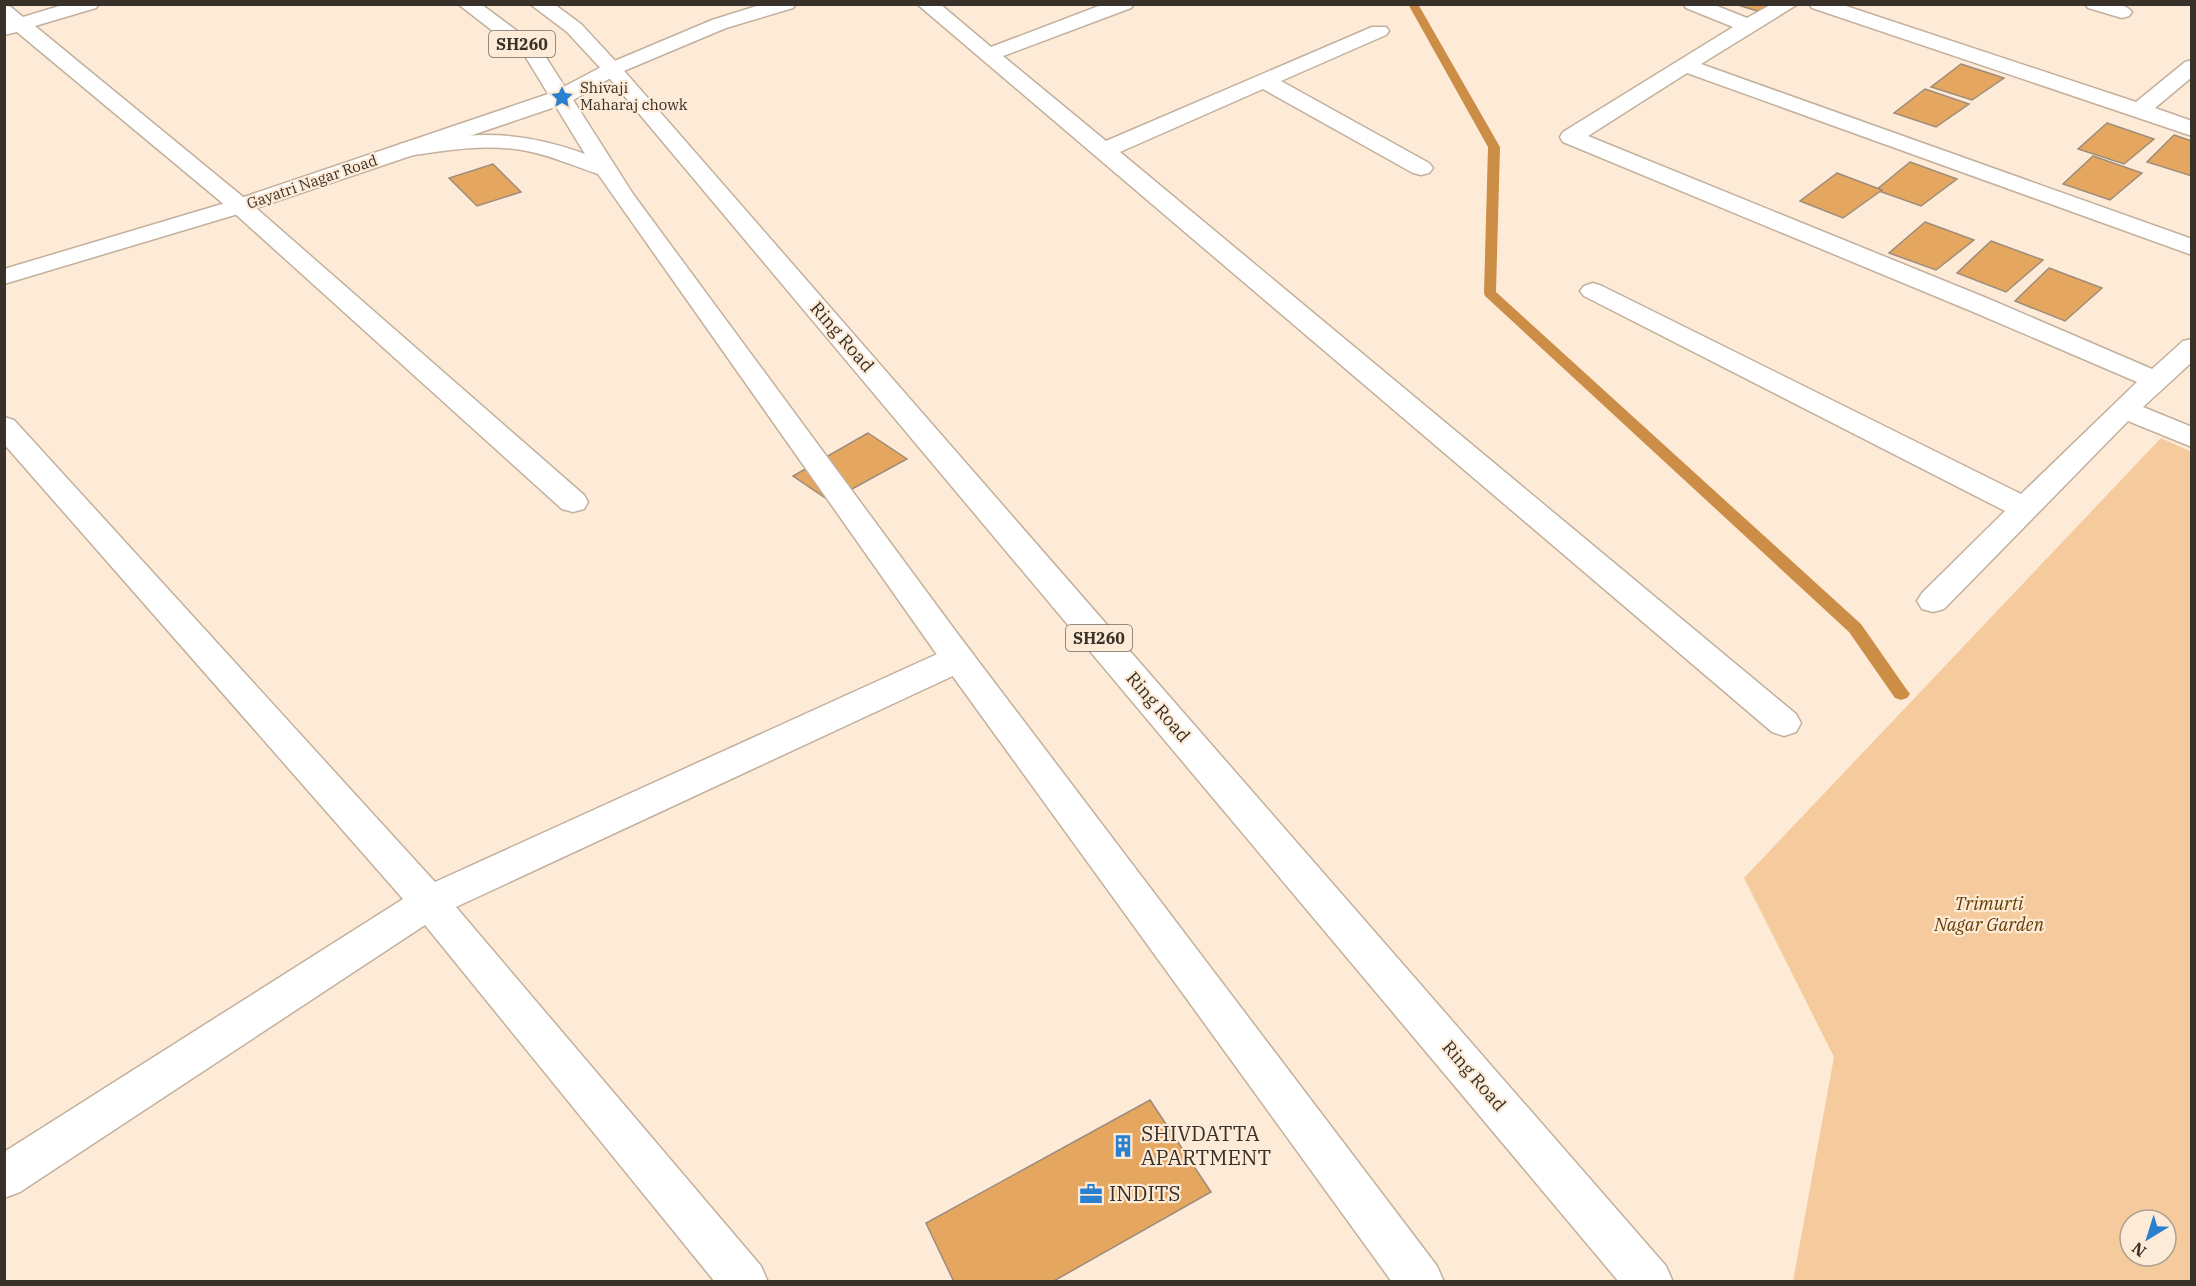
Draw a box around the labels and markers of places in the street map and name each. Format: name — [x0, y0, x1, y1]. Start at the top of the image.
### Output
place label: Shivaji Maharaj chowk — [580, 78, 688, 114]
place icon: Shivaji Maharaj chowk — [549, 84, 575, 110]
place label: SHIVDATTA APARTMENT — [1141, 1119, 1271, 1171]
building icon: SHIVDATTA APARTMENT — [1110, 1133, 1136, 1159]
place label: INDITS — [1109, 1179, 1181, 1207]
office icon: INDITS — [1078, 1181, 1104, 1207]

